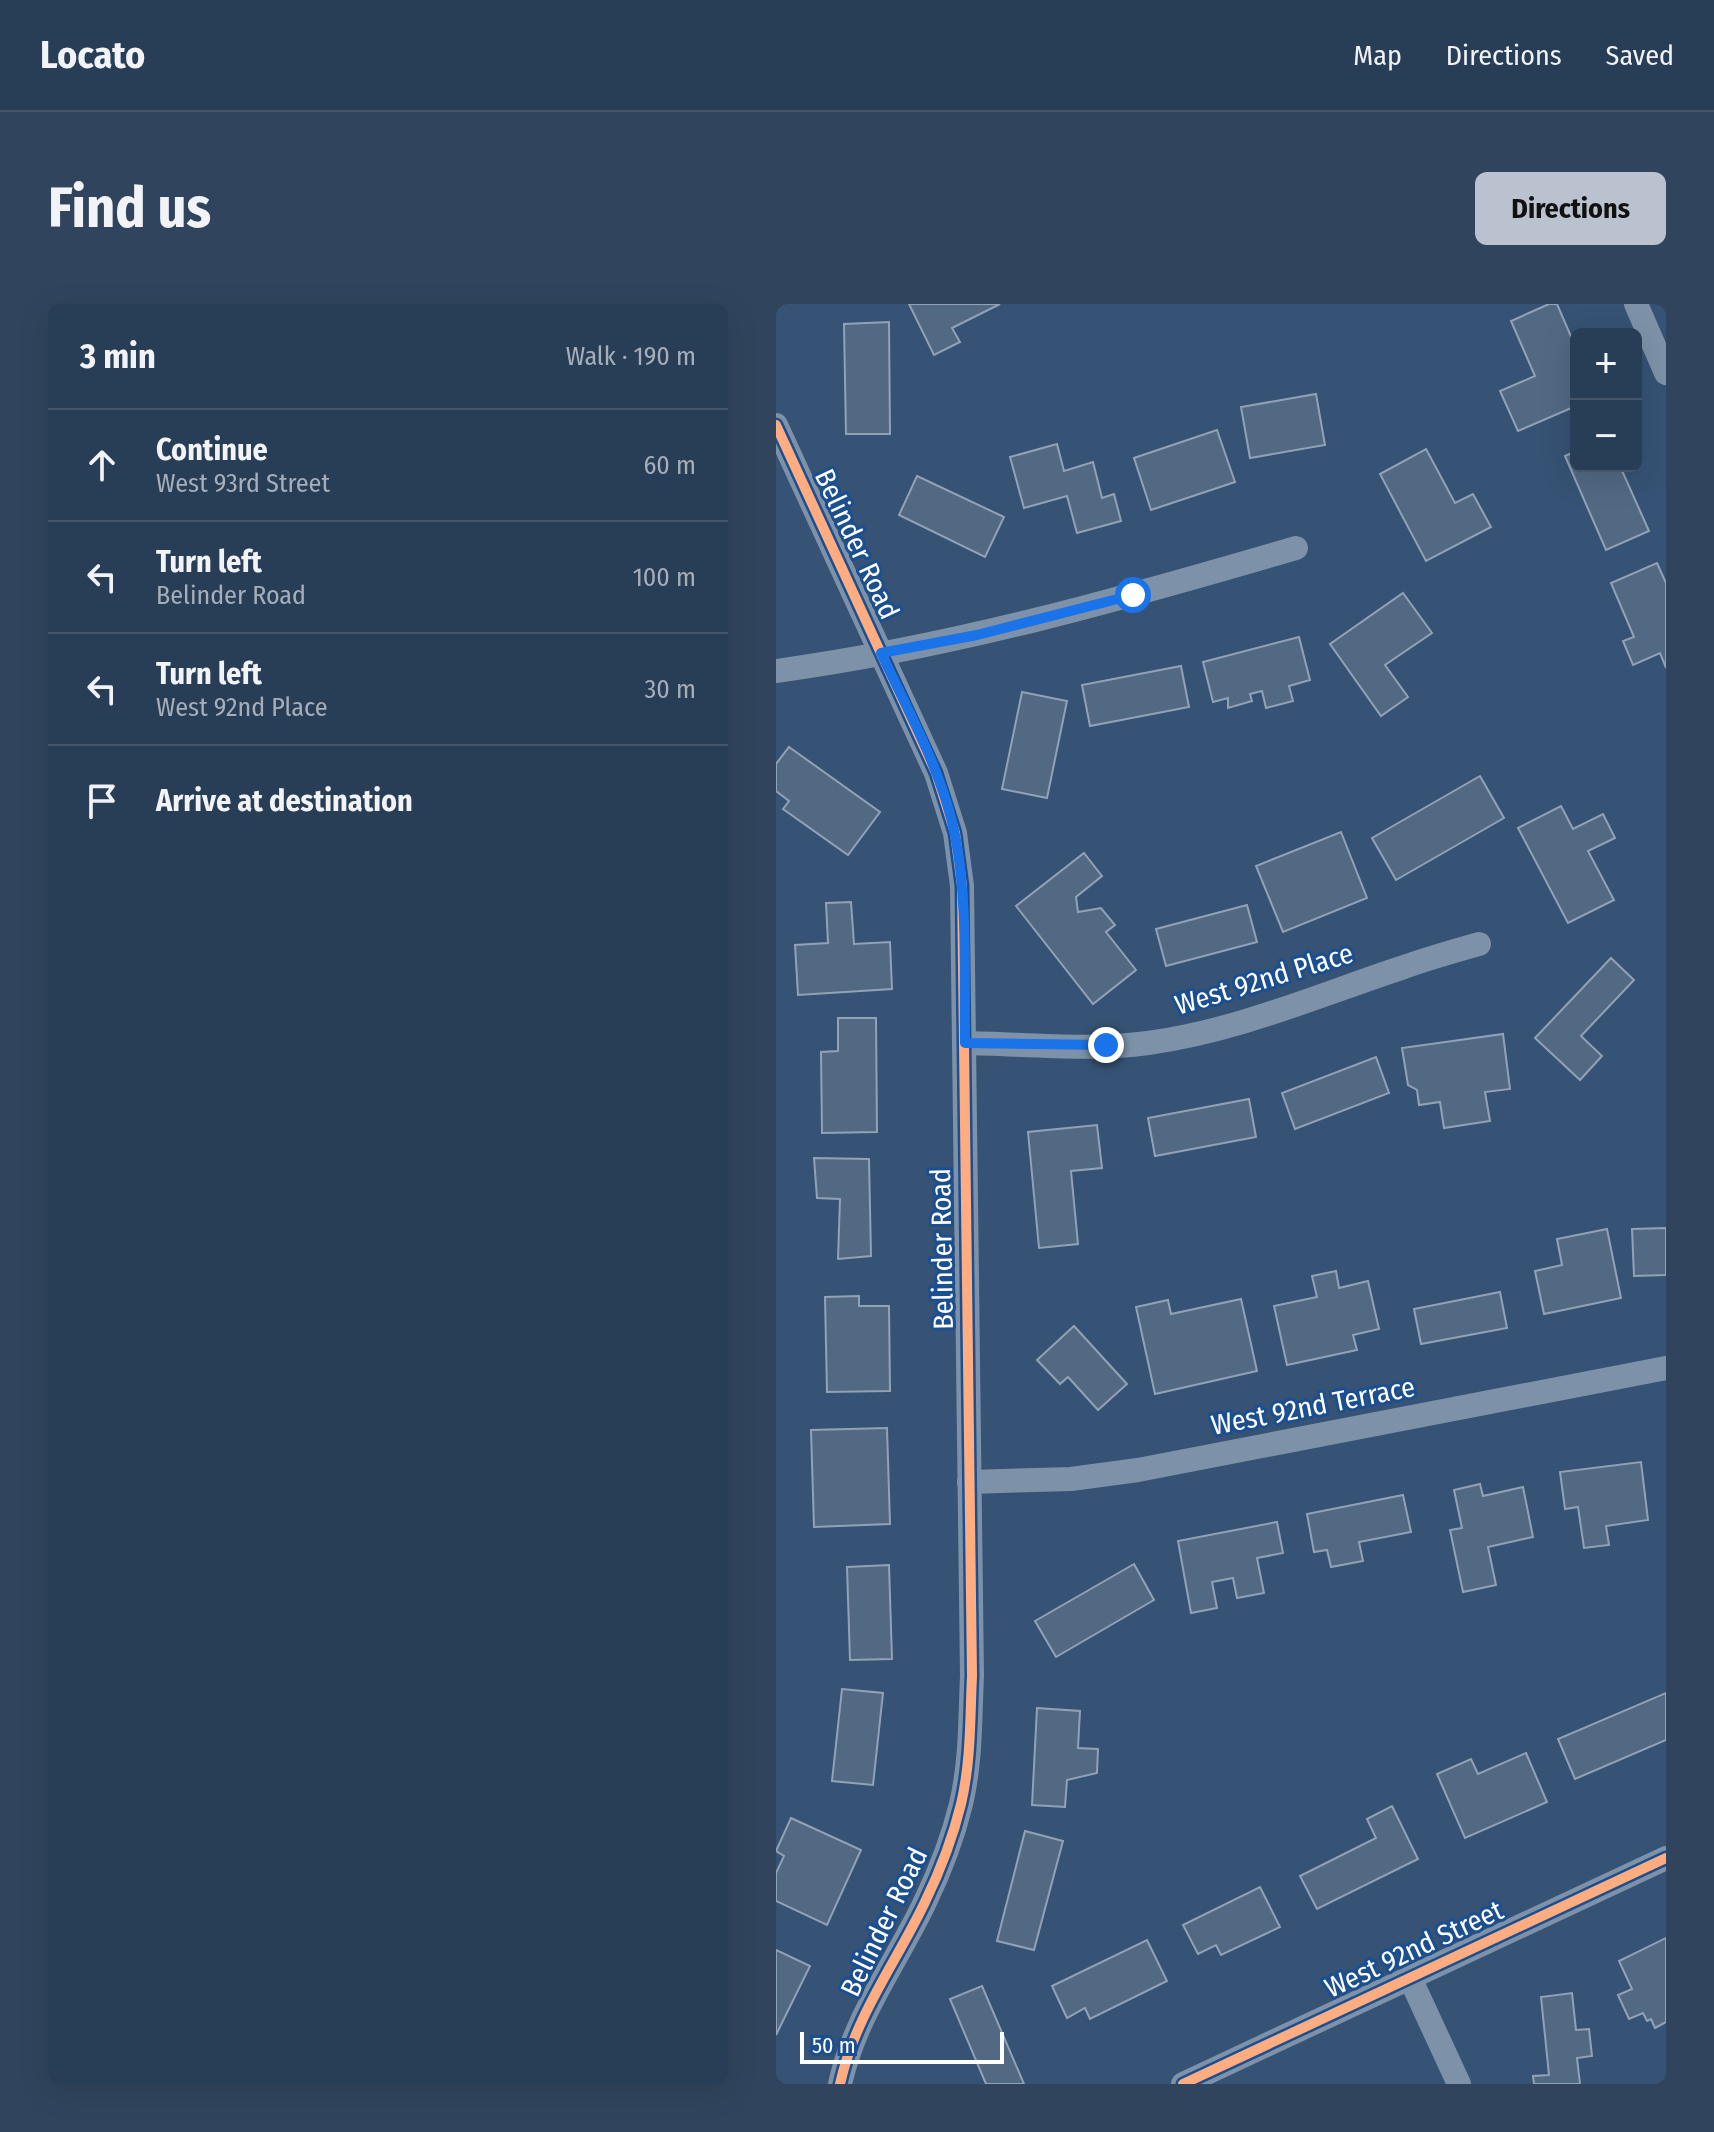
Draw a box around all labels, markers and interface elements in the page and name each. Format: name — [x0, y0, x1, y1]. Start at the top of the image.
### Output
text: Locato — [40, 32, 145, 78]
text: Map — [1353, 39, 1402, 72]
text: Directions — [1446, 39, 1562, 72]
text: Saved — [1606, 39, 1674, 72]
button: Directions — [1475, 172, 1666, 245]
text: Find us — [48, 175, 211, 242]
map controls — [1570, 328, 1642, 472]
button: + — [1570, 328, 1642, 400]
text: 3 min — [80, 336, 156, 377]
text: Walk · 190 m — [566, 341, 696, 372]
button: − — [1570, 400, 1642, 472]
text: Continue — [156, 432, 268, 468]
icon: ahead — [80, 443, 124, 487]
text: 60 m — [643, 450, 696, 481]
street label: Belinder Road — [808, 464, 906, 624]
text: West 93rd Street — [156, 468, 330, 499]
text: Turn left — [156, 544, 262, 580]
icon: left — [80, 555, 124, 599]
text: 100 m — [633, 562, 696, 593]
route start — [1115, 577, 1151, 613]
text: Belinder Road — [156, 580, 306, 611]
text: Turn left — [156, 656, 262, 692]
icon: left — [80, 667, 124, 711]
text: 30 m — [645, 674, 696, 705]
text: West 92nd Place — [156, 692, 327, 723]
icon: arrive — [80, 779, 124, 823]
text: Arrive at destination — [156, 783, 413, 819]
street label: West 92nd Place — [1171, 936, 1357, 1022]
route end — [1088, 1027, 1124, 1063]
street label: Belinder Road — [924, 1168, 960, 1330]
street label: West 92nd Terrace — [1208, 1370, 1418, 1442]
street label: Belinder Road — [834, 1842, 934, 2002]
street label: West 92nd Street — [1320, 1893, 1509, 2005]
scale bar — [800, 2028, 1004, 2064]
text: 50 m — [812, 2032, 856, 2059]

